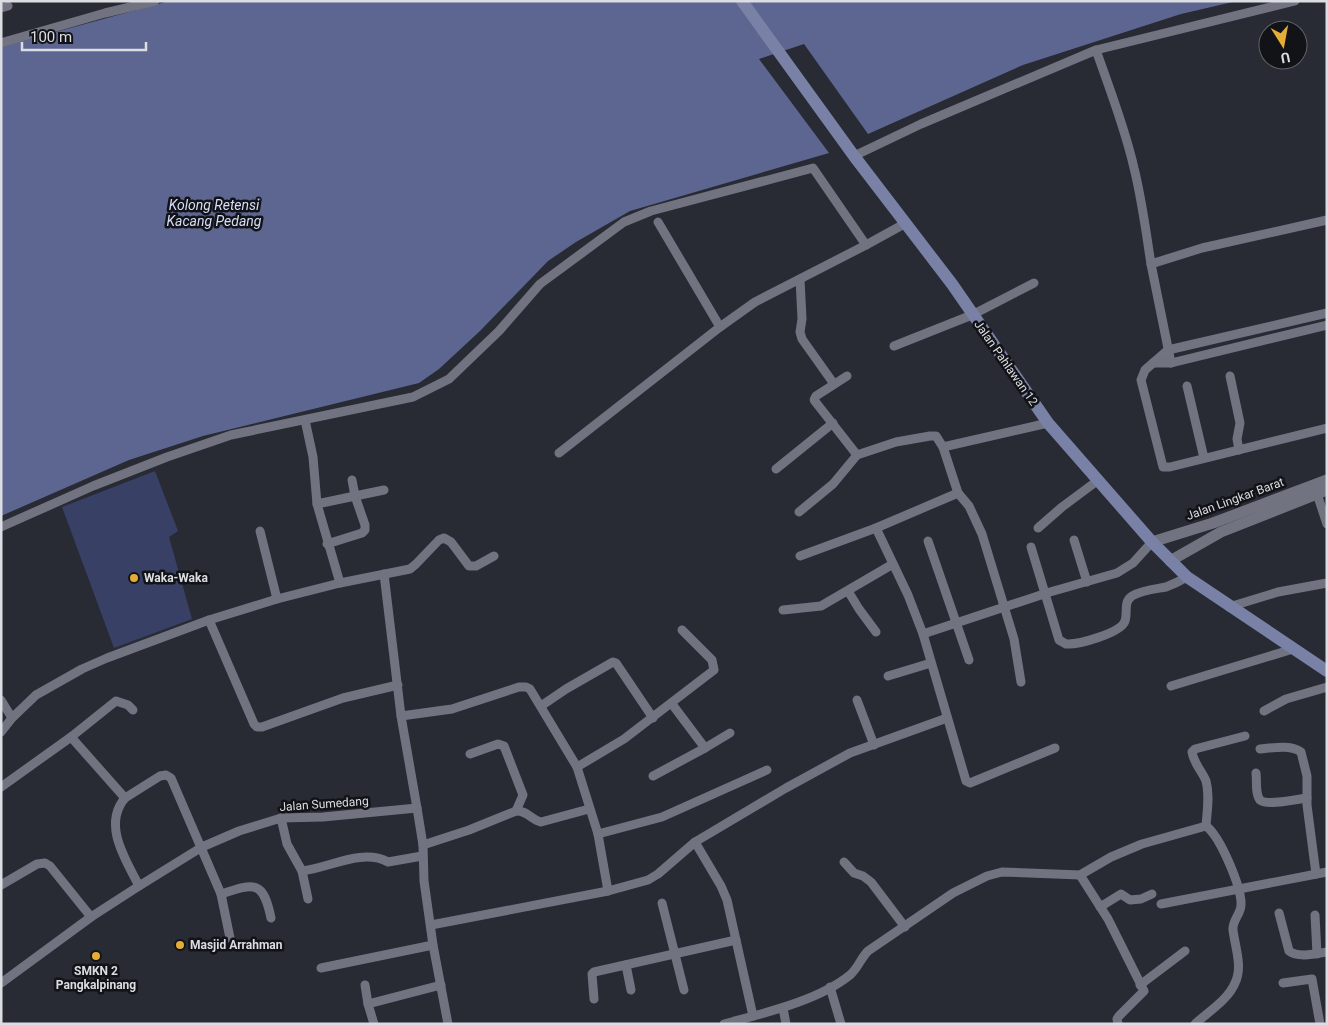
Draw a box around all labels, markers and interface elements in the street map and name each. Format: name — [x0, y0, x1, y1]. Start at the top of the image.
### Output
scale bar — [22, 20, 146, 52]
north arrow — [1258, 20, 1308, 70]
text: 100 m — [30, 28, 72, 46]
text: U — [1279, 49, 1292, 66]
water label: Kolong Retensi Kacang Pedang — [167, 197, 262, 229]
street label: Jalan Pahlawan 12 — [971, 318, 1041, 409]
street label: Jalan Lingkar Barat — [1184, 475, 1286, 523]
place label: Waka-Waka — [144, 571, 208, 585]
marker: Waka-Waka — [128, 572, 140, 584]
street label: Jalan Sumedang — [279, 794, 369, 814]
place label: Masjid Arrahman — [190, 938, 283, 952]
marker: Masjid Arrahman — [174, 939, 186, 951]
marker: SMKN 2 Pangkalpinang — [90, 950, 102, 962]
place label: SMKN 2 Pangkalpinang — [56, 964, 136, 992]

